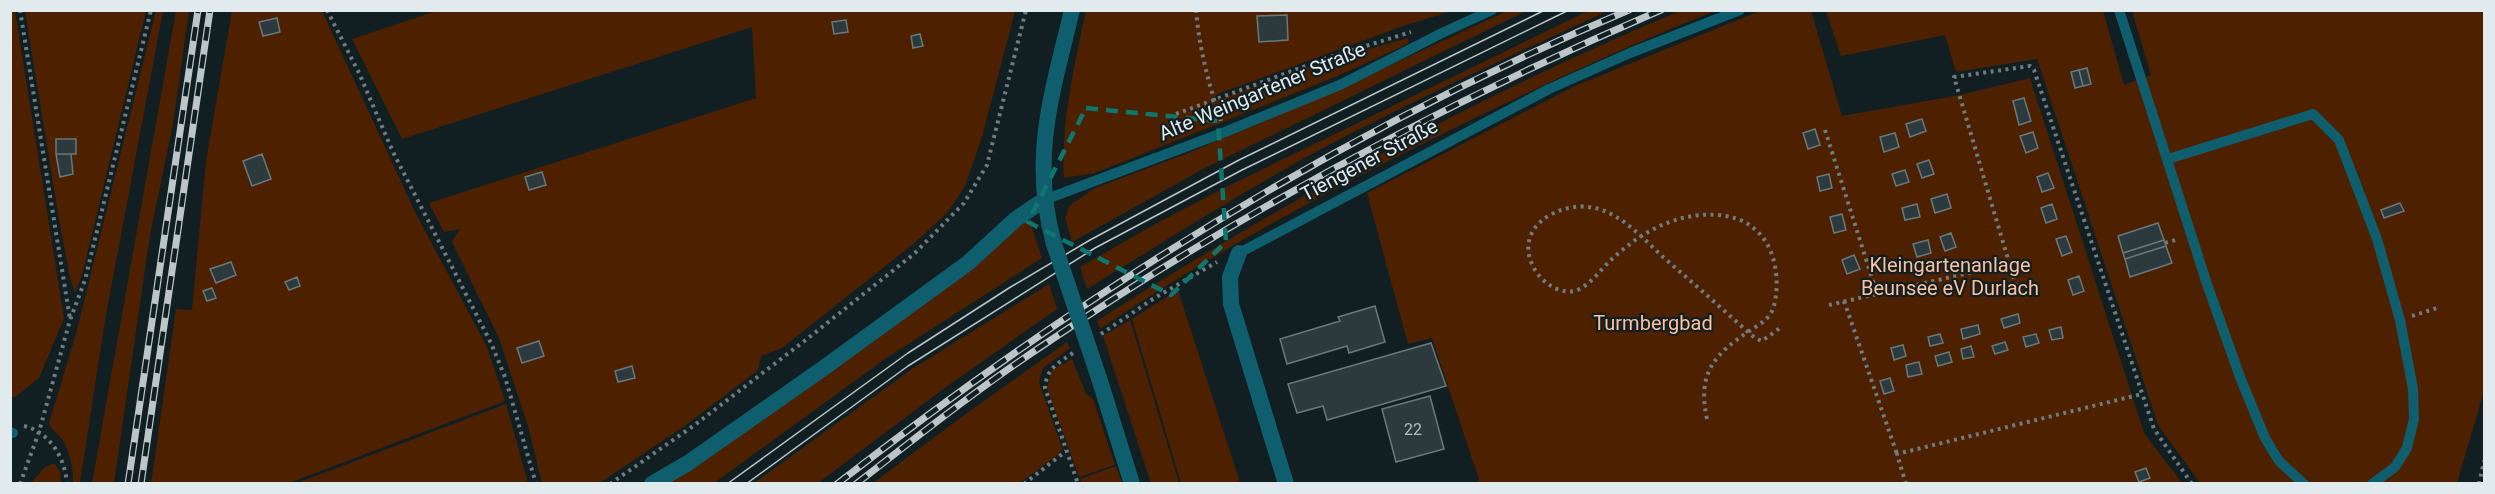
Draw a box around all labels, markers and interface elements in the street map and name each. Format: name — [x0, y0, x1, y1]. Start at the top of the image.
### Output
street label: Alte Weingartener Straße — [1155, 37, 1369, 145]
street label: Tiengener Straße — [1296, 114, 1442, 206]
park label: Kleingartenanlage Beunsee eV Durlach — [1861, 253, 2039, 300]
park label: Turmbergbad — [1593, 311, 1713, 335]
house number: 22 — [1404, 420, 1422, 439]

